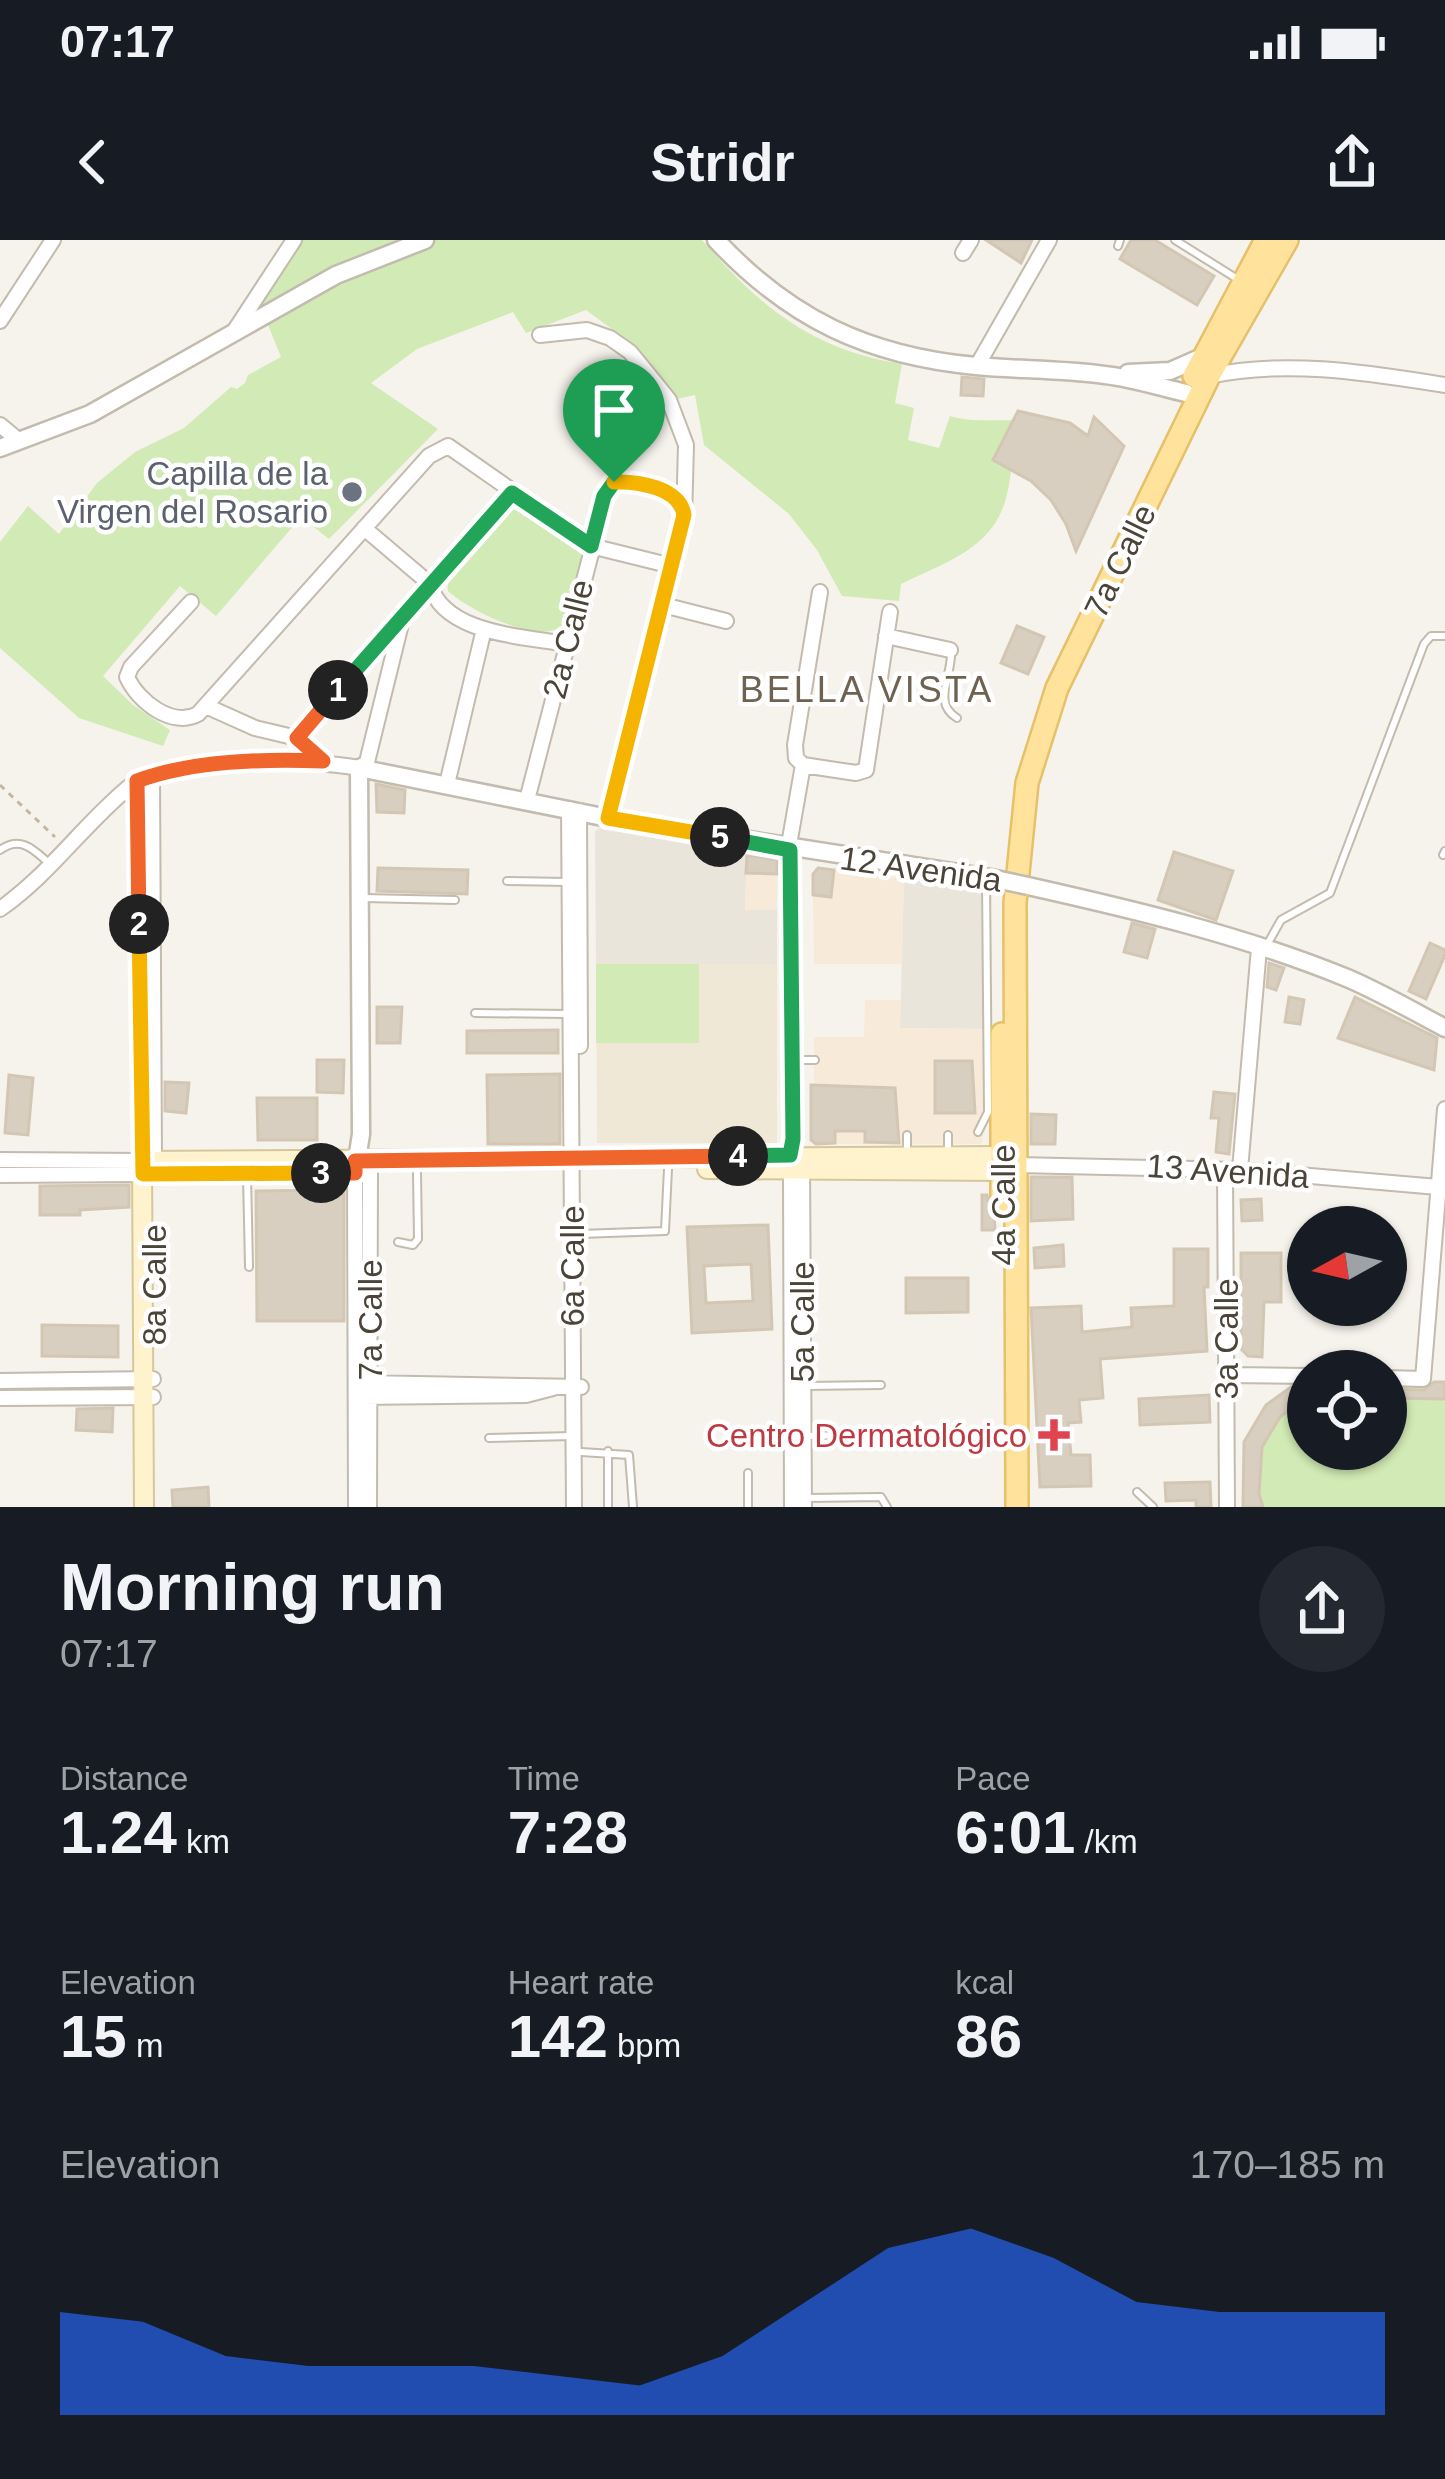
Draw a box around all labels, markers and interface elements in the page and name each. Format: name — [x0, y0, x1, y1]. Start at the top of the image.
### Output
text: 07:17 — [60, 16, 175, 67]
icon: back — [60, 129, 126, 195]
icon: share — [1319, 129, 1385, 195]
text: Stridr — [650, 132, 795, 192]
pin — [563, 359, 665, 482]
icon: arrive — [581, 377, 647, 443]
place label: Capilla de la Virgen del Rosario — [57, 455, 329, 530]
marker: Capilla de la Virgen del Rosario — [339, 479, 365, 505]
street label: 7a Calle — [1077, 498, 1163, 624]
street label: 2a Calle — [535, 576, 601, 702]
pin: 1 — [308, 660, 368, 720]
district label: BELLA VISTA — [740, 669, 994, 710]
text: 1 — [329, 671, 347, 708]
pin: 5 — [690, 807, 750, 867]
text: 5 — [711, 818, 729, 855]
street label: 12 Avenida — [838, 839, 1005, 899]
pin: 2 — [109, 894, 169, 954]
text: 2 — [130, 905, 148, 942]
pin: 4 — [708, 1126, 768, 1186]
text: 4 — [729, 1137, 747, 1174]
pin: 3 — [291, 1143, 351, 1203]
street label: 4a Calle — [985, 1144, 1022, 1266]
street label: 13 Avenida — [1146, 1147, 1311, 1195]
text: 3 — [312, 1154, 330, 1191]
street label: 6a Calle — [554, 1205, 591, 1327]
north arrow — [1287, 1206, 1407, 1326]
map controls — [1287, 1206, 1407, 1470]
street label: 8a Calle — [136, 1224, 173, 1346]
street label: 7a Calle — [352, 1259, 389, 1381]
street label: 5a Calle — [784, 1261, 821, 1383]
street label: 3a Calle — [1208, 1278, 1245, 1400]
button: locate — [1287, 1350, 1407, 1470]
place label: Centro Dermatológico — [706, 1417, 1027, 1454]
marker: Centro Dermatológico — [1038, 1419, 1070, 1451]
button: share — [1259, 1546, 1385, 1672]
text: Morning run — [60, 1550, 445, 1624]
text: 07:17 — [60, 1632, 158, 1675]
text: Distance — [60, 1760, 188, 1797]
text: Time — [508, 1760, 580, 1797]
text: Pace — [955, 1760, 1031, 1797]
text: 1.24 — [60, 1799, 177, 1866]
text: 7:28 — [508, 1799, 628, 1866]
text: 6:01 — [955, 1799, 1075, 1866]
text: km — [177, 1823, 230, 1860]
text: /km — [1075, 1823, 1138, 1860]
text: Elevation — [60, 1964, 196, 2001]
text: Heart rate — [508, 1964, 654, 2001]
text: kcal — [955, 1964, 1014, 2001]
text: 15 — [60, 2003, 127, 2070]
text: 142 — [508, 2003, 608, 2070]
text: 86 — [955, 2003, 1022, 2070]
text: m — [127, 2027, 163, 2064]
text: bpm — [608, 2027, 681, 2064]
text: Elevation — [60, 2143, 220, 2186]
text: 170–185 m — [1190, 2143, 1385, 2186]

